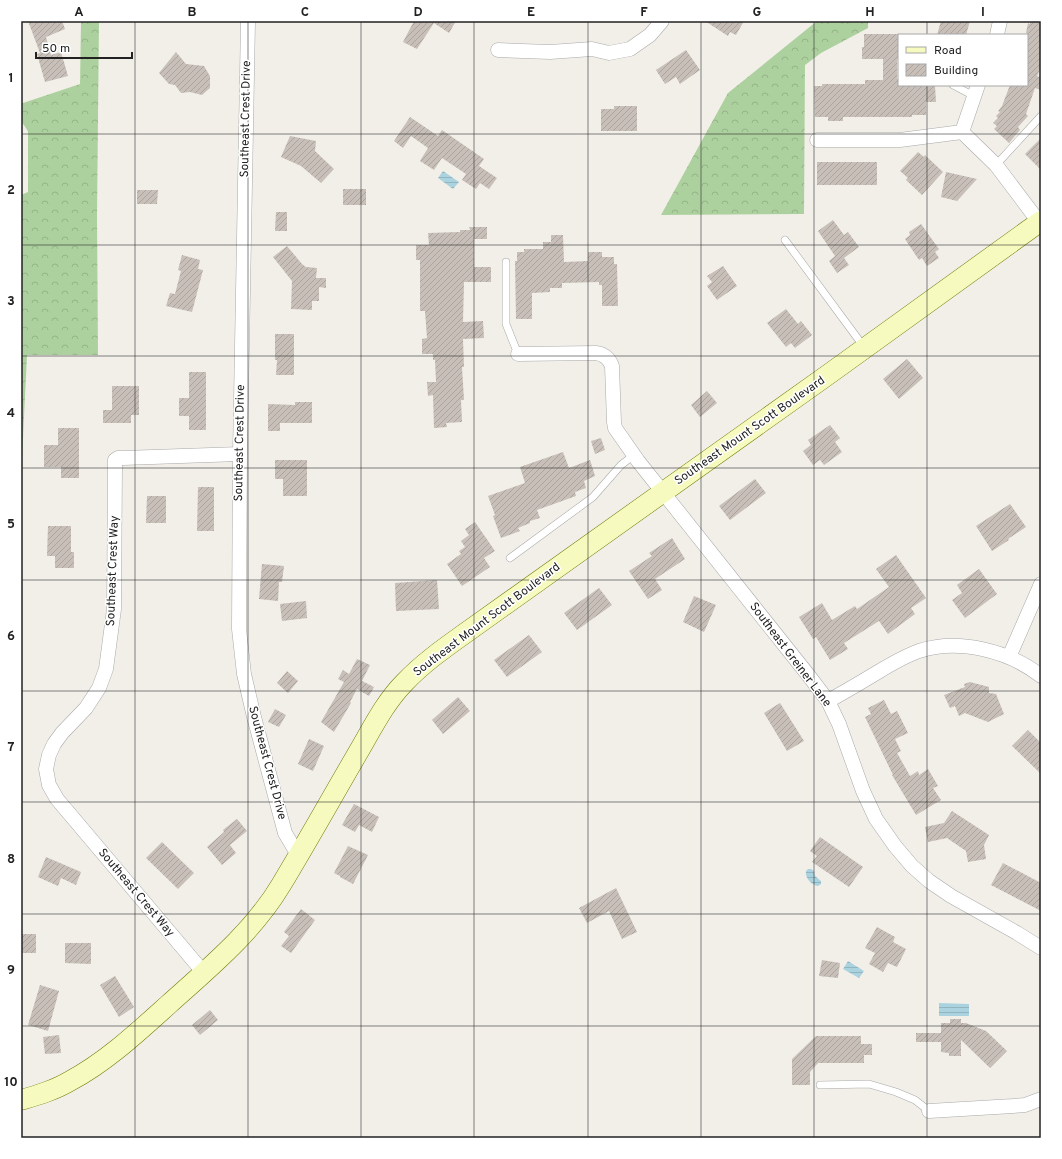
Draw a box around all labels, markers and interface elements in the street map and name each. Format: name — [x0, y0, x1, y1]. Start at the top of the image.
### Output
text: A — [74, 5, 84, 21]
text: B — [188, 5, 197, 21]
text: C — [301, 5, 309, 21]
text: D — [413, 5, 423, 21]
text: E — [527, 5, 535, 21]
text: F — [640, 5, 648, 21]
text: G — [753, 5, 762, 21]
text: H — [865, 5, 875, 21]
text: I — [981, 5, 985, 21]
scale bar — [36, 34, 132, 60]
legend — [898, 34, 1028, 86]
text: 50 m — [42, 41, 70, 57]
text: Road — [934, 43, 962, 59]
street label: Southeast Crest Drive — [237, 60, 255, 178]
text: Building — [934, 63, 978, 79]
text: 1 — [8, 71, 14, 87]
text: 2 — [7, 183, 15, 199]
text: 3 — [7, 294, 15, 310]
street label: Southeast Mount Scott Boulevard — [672, 373, 828, 489]
street label: Southeast Crest Drive — [231, 384, 249, 502]
text: 4 — [7, 406, 15, 422]
street label: Southeast Crest Way — [103, 515, 123, 627]
text: 5 — [7, 517, 15, 533]
street label: Southeast Mount Scott Boulevard — [410, 559, 564, 681]
street label: Southeast Greiner Lane — [745, 599, 835, 711]
text: 6 — [7, 629, 15, 645]
street label: Southeast Crest Drive — [244, 704, 290, 822]
text: 7 — [8, 740, 15, 756]
street label: Southeast Crest Way — [94, 845, 178, 941]
text: 8 — [7, 852, 15, 868]
text: 9 — [7, 963, 15, 979]
text: 10 — [4, 1075, 18, 1091]

